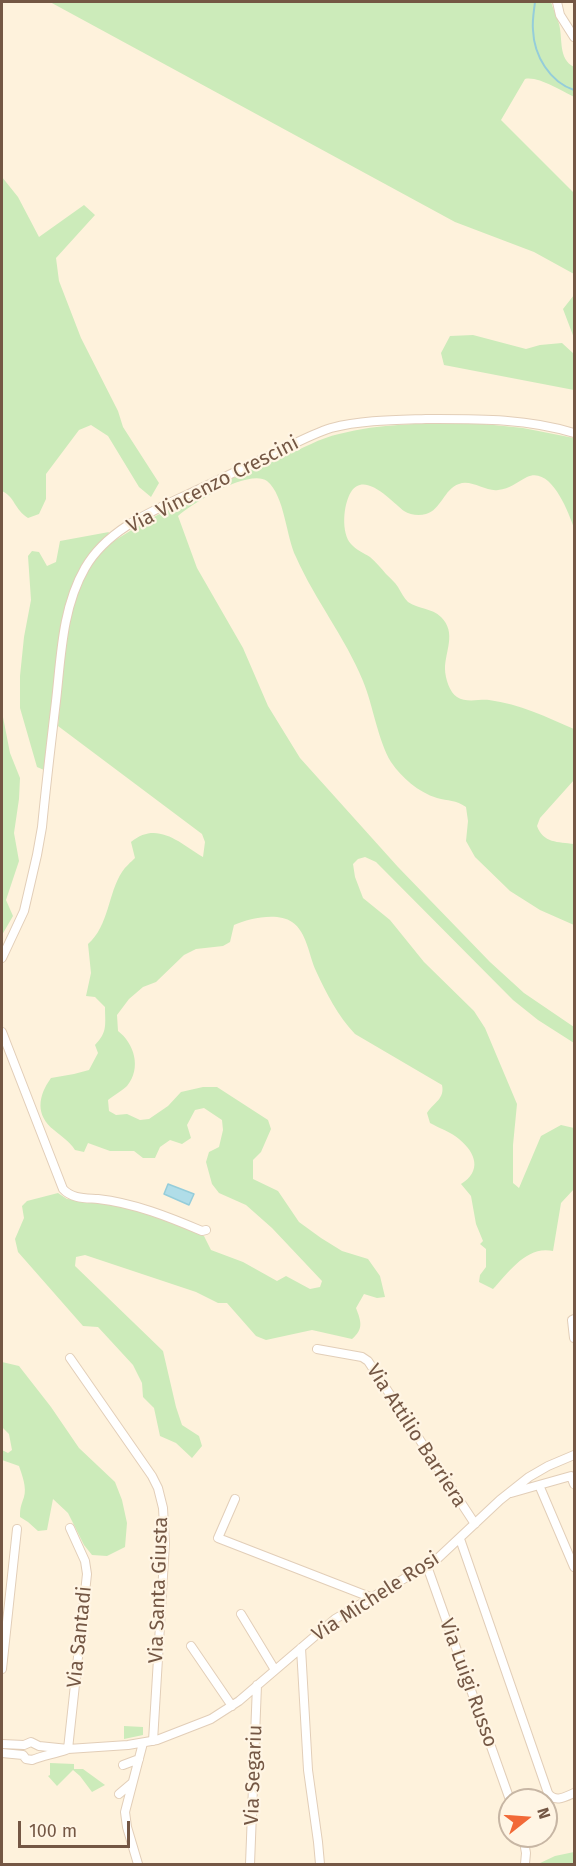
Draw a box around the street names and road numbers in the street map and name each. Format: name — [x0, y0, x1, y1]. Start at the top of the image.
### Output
street label: Via Vincenzo Crescini — [123, 431, 303, 539]
street label: Via Attilio Barriera — [361, 1360, 471, 1512]
street label: Via Santa Giusta — [144, 1516, 174, 1664]
street label: Via Michele Rosi — [308, 1547, 444, 1647]
street label: Via Santadi — [63, 1585, 97, 1689]
street label: Via Luigi Russo — [434, 1615, 502, 1751]
street label: Via Segariu — [240, 1724, 268, 1826]

